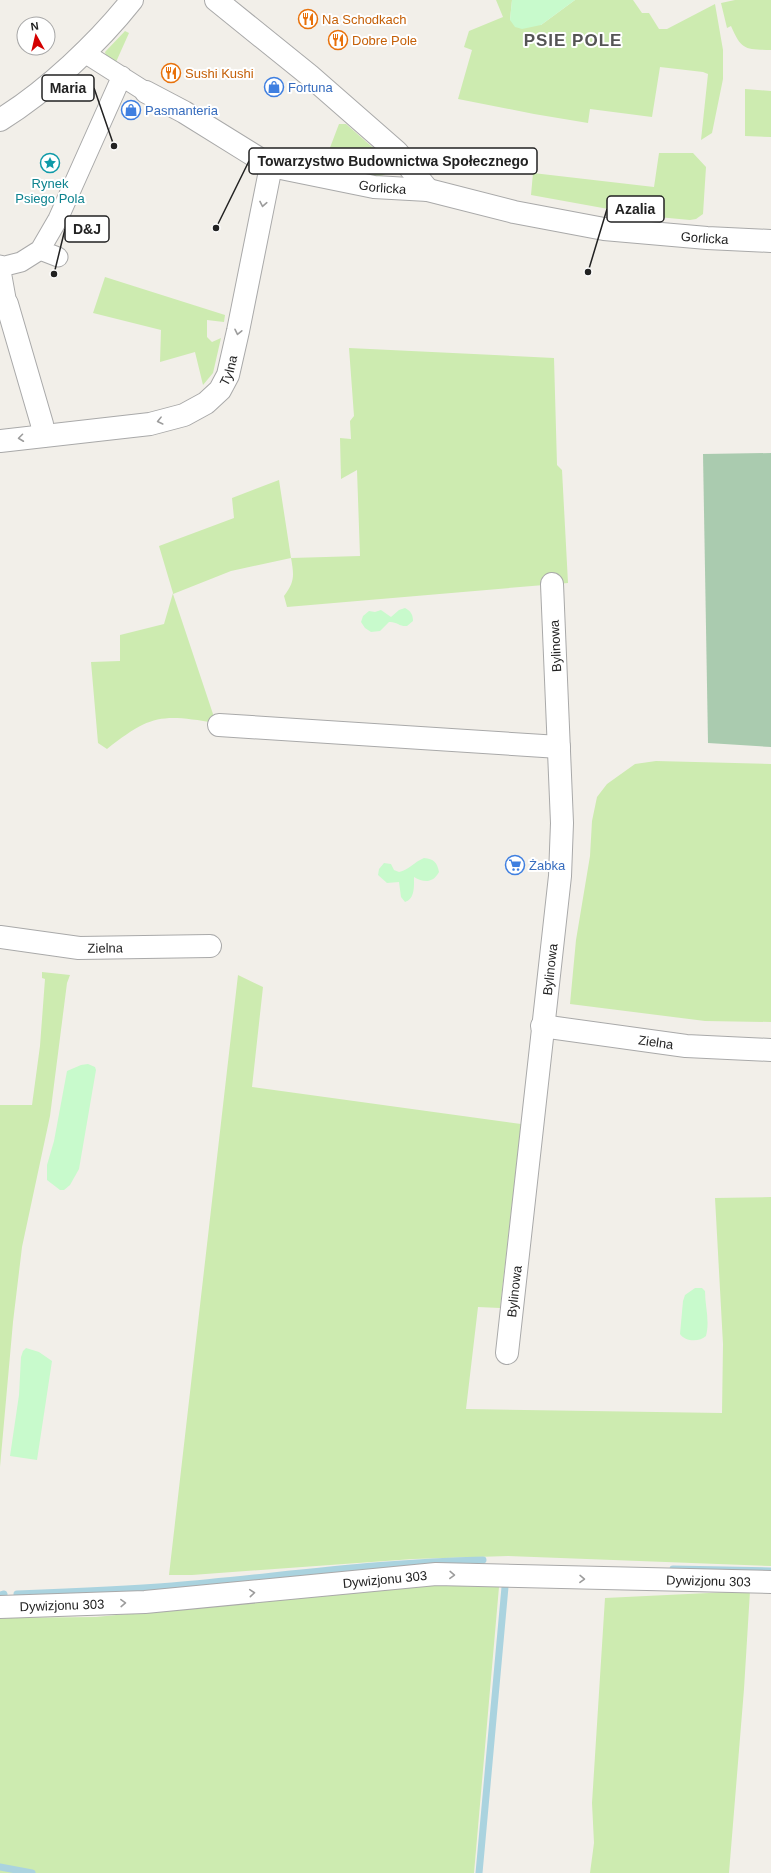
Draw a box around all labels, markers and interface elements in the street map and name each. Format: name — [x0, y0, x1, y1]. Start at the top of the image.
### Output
restaurant icon: Na Schodkach — [297, 8, 319, 30]
place label: Na Schodkach — [322, 12, 407, 27]
north arrow — [16, 16, 56, 56]
text: N — [30, 20, 39, 33]
restaurant icon: Dobre Pole — [327, 29, 349, 51]
district label: PSIE POLE — [524, 31, 622, 50]
place label: Dobre Pole — [352, 33, 417, 48]
restaurant icon: Sushi Kushi — [160, 62, 182, 84]
place label: Sushi Kushi — [185, 66, 254, 81]
callout: Maria — [42, 75, 94, 101]
shop icon: Fortuna — [263, 76, 285, 98]
text: Maria — [50, 80, 86, 96]
place label: Fortuna — [288, 80, 334, 95]
shop icon: Pasmanteria — [120, 99, 142, 121]
place label: Pasmanteria — [145, 103, 219, 118]
callout: Towarzystwo Budownictwa Społecznego — [249, 148, 537, 174]
place icon: Rynek Psiego Pola — [39, 152, 61, 174]
text: Towarzystwo Budownictwa Społecznego — [257, 153, 529, 169]
place label: Rynek Psiego Pola — [15, 176, 85, 206]
street label: Gorlicka — [357, 177, 408, 197]
callout: Azalia — [607, 196, 664, 222]
one-way arrow — [260, 201, 268, 207]
text: Azalia — [615, 201, 655, 217]
callout: D&J — [65, 216, 109, 242]
text: D&J — [73, 221, 101, 237]
street label: Gorlicka — [680, 229, 730, 247]
one-way arrow — [234, 329, 242, 335]
street label: Tylna — [217, 353, 240, 388]
one-way arrow — [157, 417, 164, 425]
one-way arrow — [18, 433, 25, 442]
street label: Bylinowa — [547, 619, 564, 672]
supermarket icon: Żabka — [504, 854, 526, 876]
place label: Żabka — [529, 858, 566, 873]
street label: Zielna — [87, 940, 124, 956]
street label: Bylinowa — [540, 942, 561, 996]
street label: Zielna — [637, 1032, 675, 1052]
street label: Bylinowa — [504, 1264, 525, 1318]
street label: Dywizjonu 303 — [342, 1568, 428, 1591]
one-way arrow — [449, 1571, 455, 1579]
street label: Dywizjonu 303 — [666, 1572, 751, 1590]
one-way arrow — [579, 1574, 585, 1583]
one-way arrow — [249, 1588, 256, 1597]
street label: Dywizjonu 303 — [19, 1596, 105, 1614]
one-way arrow — [120, 1599, 126, 1607]

